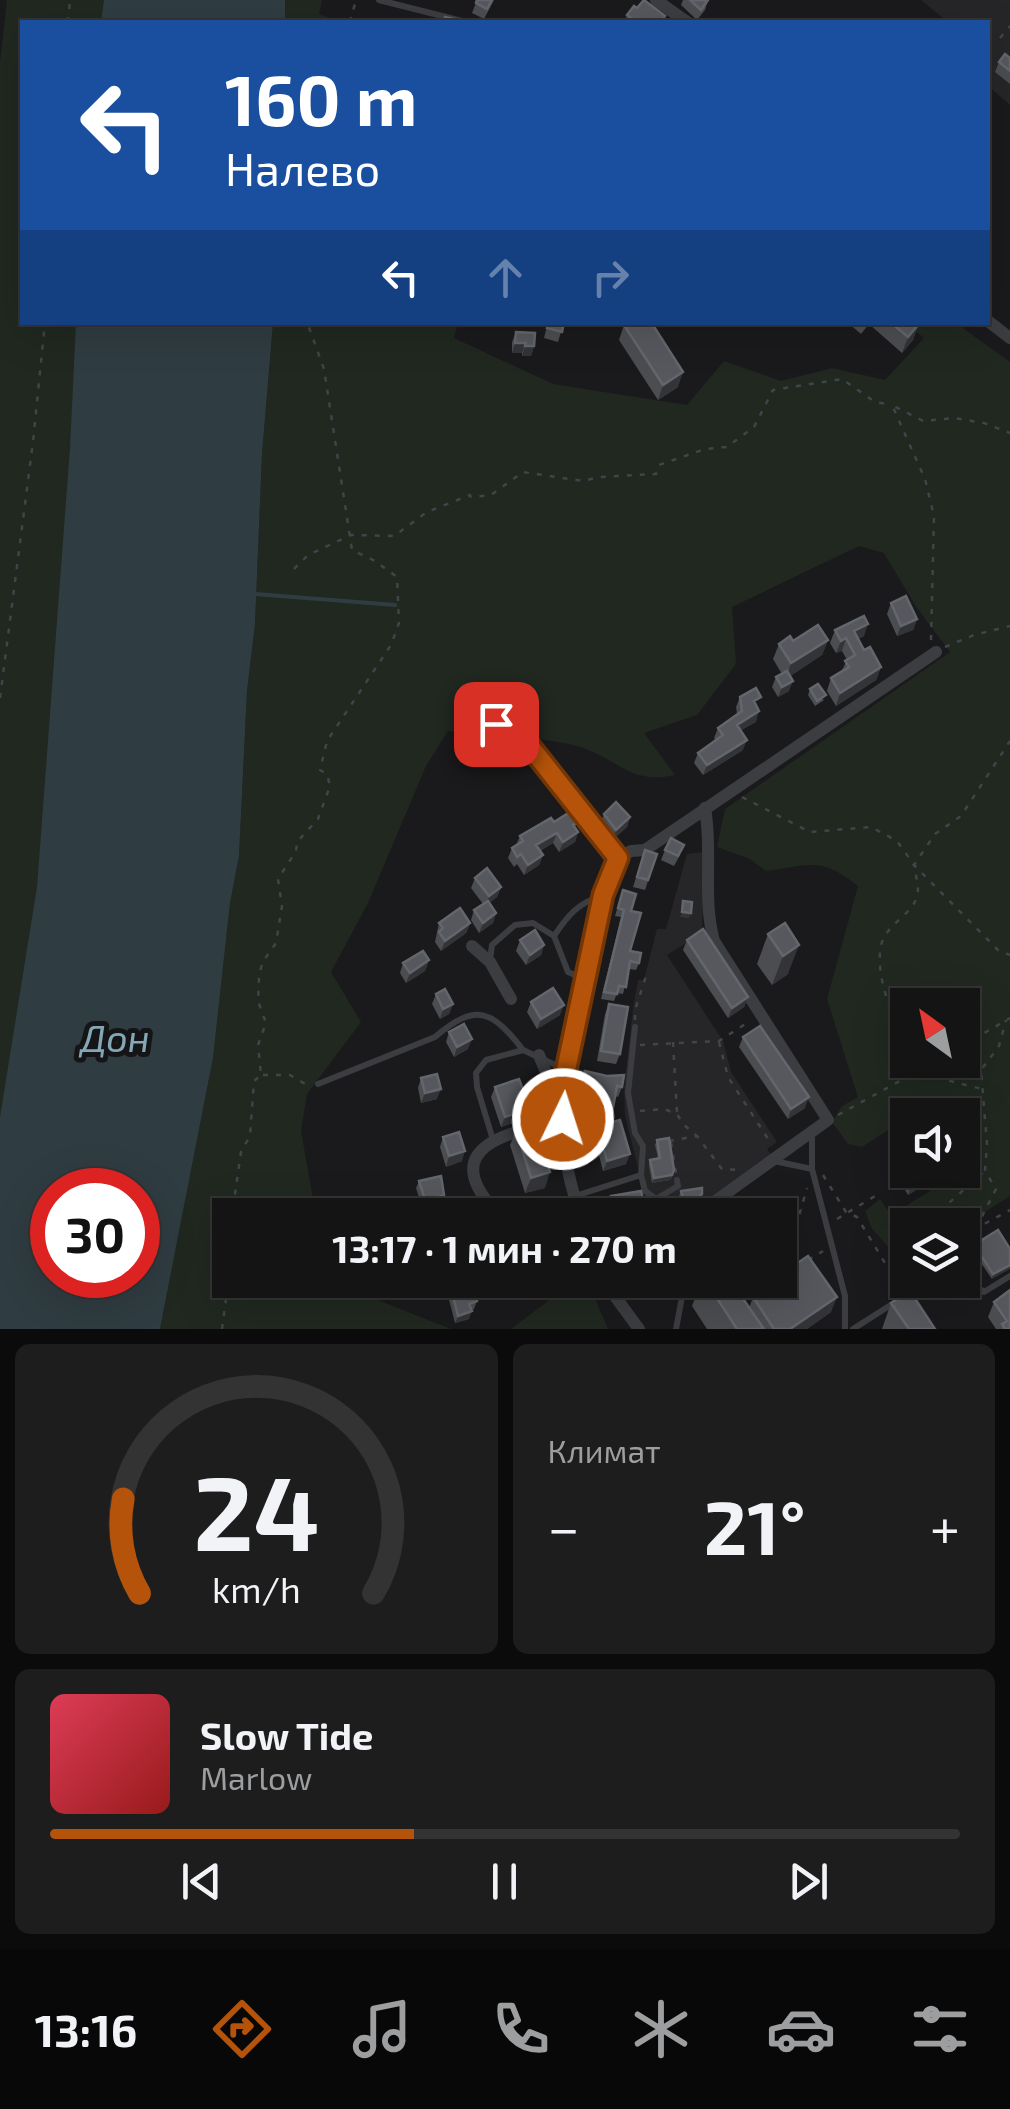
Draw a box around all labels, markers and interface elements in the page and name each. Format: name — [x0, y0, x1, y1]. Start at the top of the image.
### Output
text: 160 m — [225, 56, 418, 140]
icon: left — [60, 60, 190, 190]
text: Налево — [225, 141, 380, 195]
icon: left — [373, 250, 428, 305]
icon: ahead — [478, 250, 533, 305]
icon: right — [583, 250, 638, 305]
pin — [454, 682, 539, 767]
icon: arrive — [469, 697, 524, 752]
north arrow — [890, 988, 980, 1078]
map controls — [890, 988, 980, 1298]
water label: Дон — [78, 1014, 150, 1060]
position arrow — [511, 1067, 615, 1171]
button: sound — [890, 1098, 980, 1188]
speed limit sign: 30 — [30, 1168, 160, 1298]
button: layers — [890, 1208, 980, 1298]
text: 13:17 · 1 мин · 270 m — [332, 1225, 677, 1271]
text: Климат — [548, 1431, 661, 1469]
text: 24 — [193, 1447, 320, 1572]
text: 21° — [704, 1480, 806, 1570]
text: − — [548, 1493, 580, 1559]
text: + — [930, 1493, 960, 1559]
text: km/h — [212, 1567, 301, 1610]
text: Slow Tide — [200, 1712, 373, 1758]
text: Marlow — [200, 1758, 312, 1796]
icon: previous — [174, 1854, 229, 1909]
icon: pause — [477, 1854, 532, 1909]
icon: next — [781, 1854, 836, 1909]
icon: directions — [207, 1994, 277, 2064]
icon: music — [347, 1994, 417, 2064]
icon: phone — [486, 1994, 556, 2064]
icon: climate — [626, 1994, 696, 2064]
icon: car — [766, 1994, 836, 2064]
icon: filters — [905, 1994, 975, 2064]
text: 13:16 — [35, 2002, 137, 2056]

